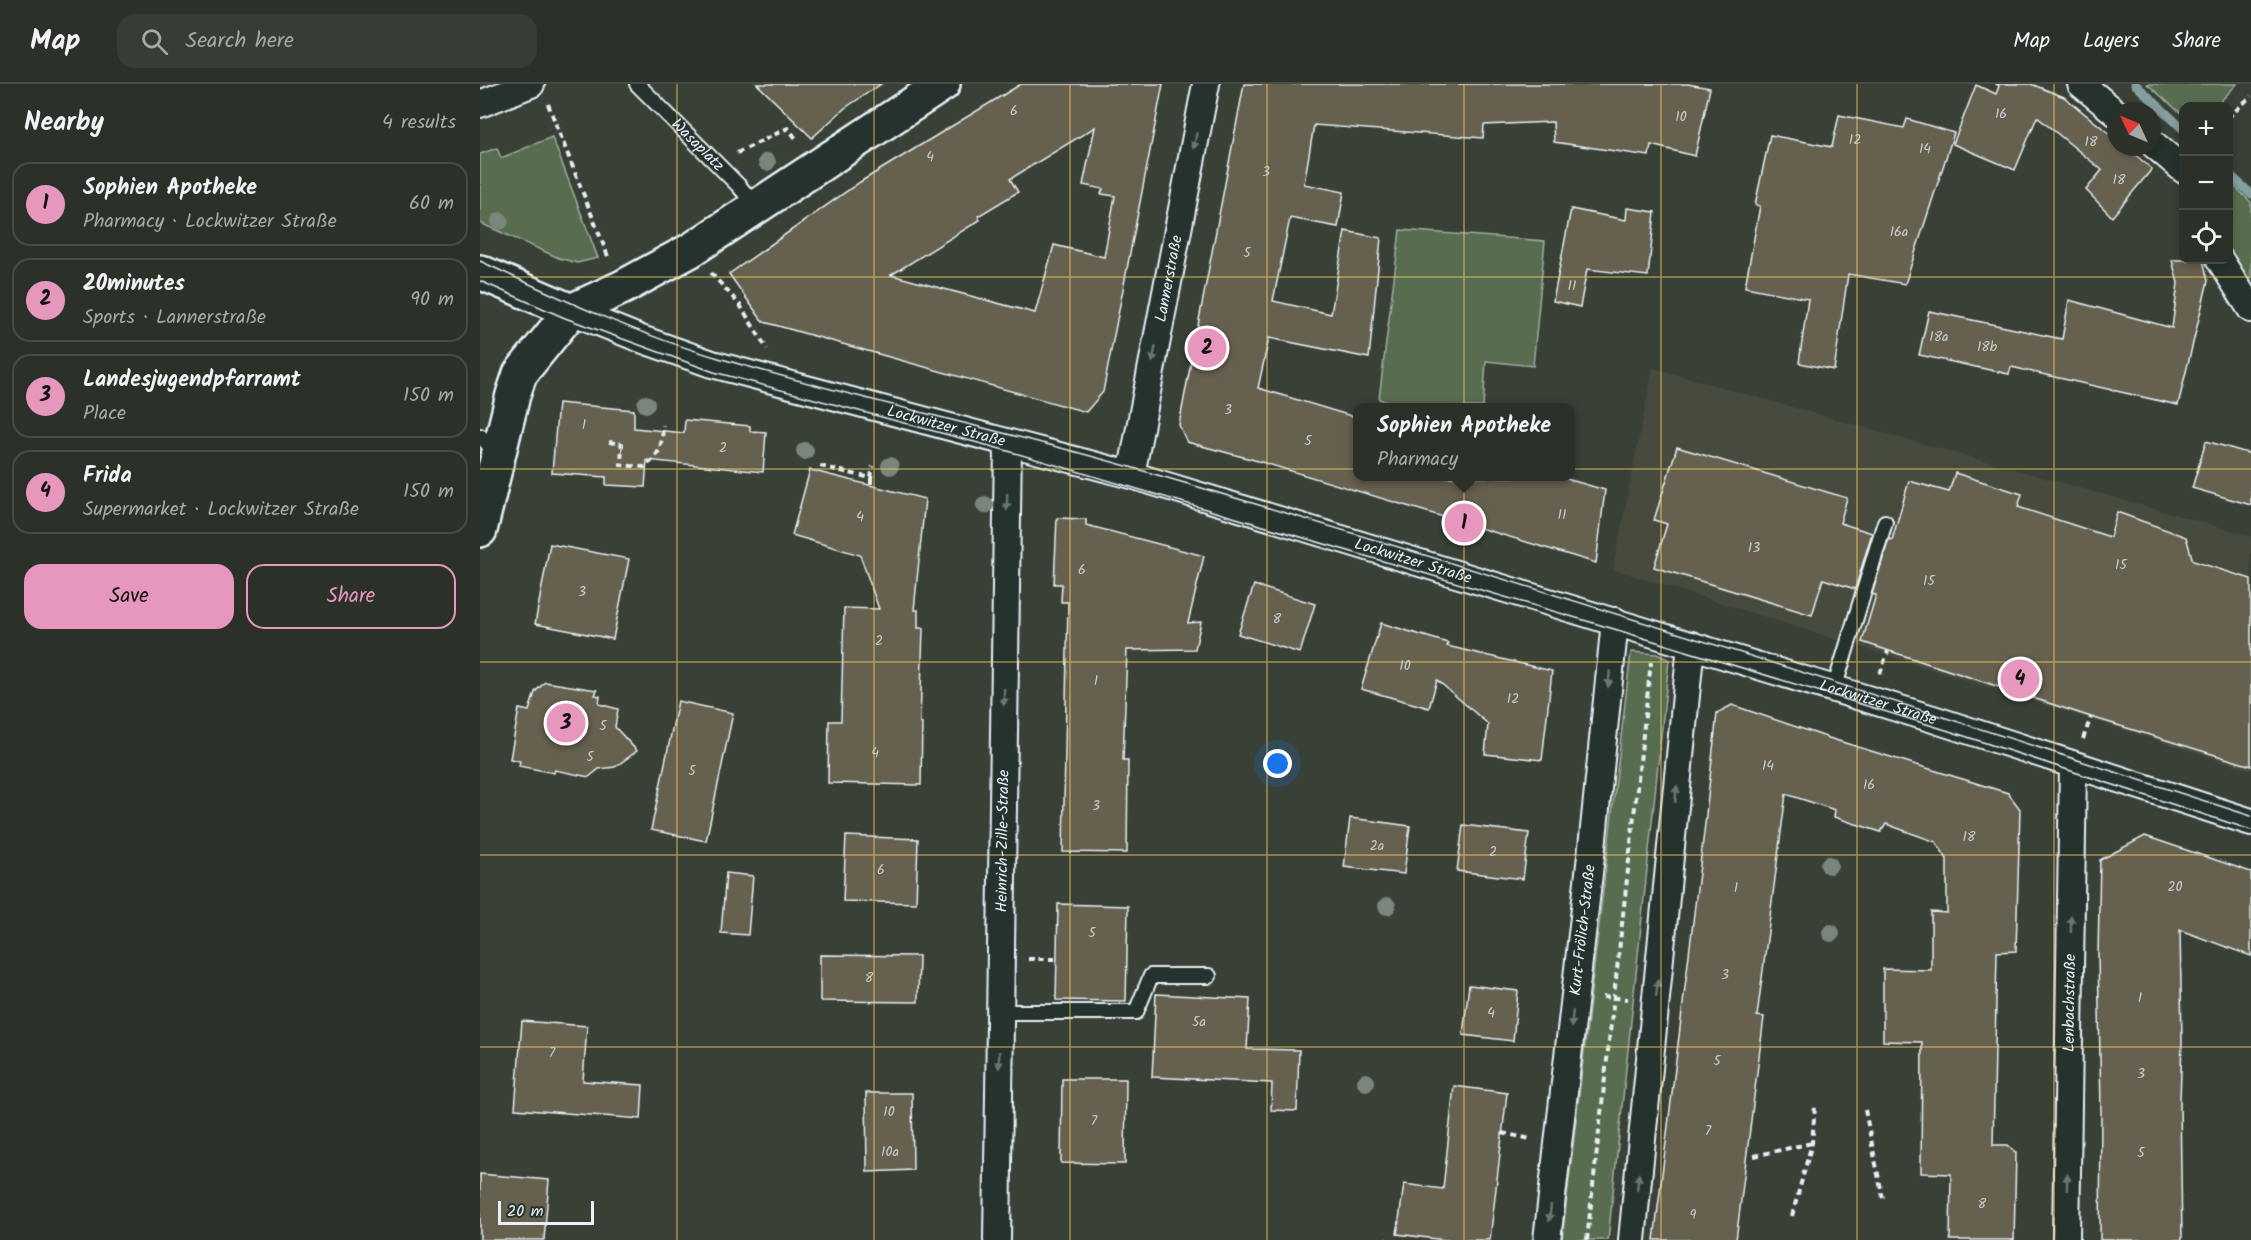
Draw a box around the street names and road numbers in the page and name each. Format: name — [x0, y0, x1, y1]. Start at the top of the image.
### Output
street label: Wasaplatz — [665, 112, 730, 177]
street label: Lannerstraße — [1148, 233, 1189, 324]
street label: Lockwitzer Straße — [884, 398, 1008, 454]
street label: Lockwitzer Straße — [1351, 531, 1475, 590]
street label: Lockwitzer Straße — [1816, 673, 1940, 732]
street label: Heinrich-Zille-Straße — [989, 770, 1016, 913]
street label: Kurt-Frölich-Straße — [1563, 863, 1602, 997]
street label: Lenbachstraße — [2056, 954, 2083, 1052]

